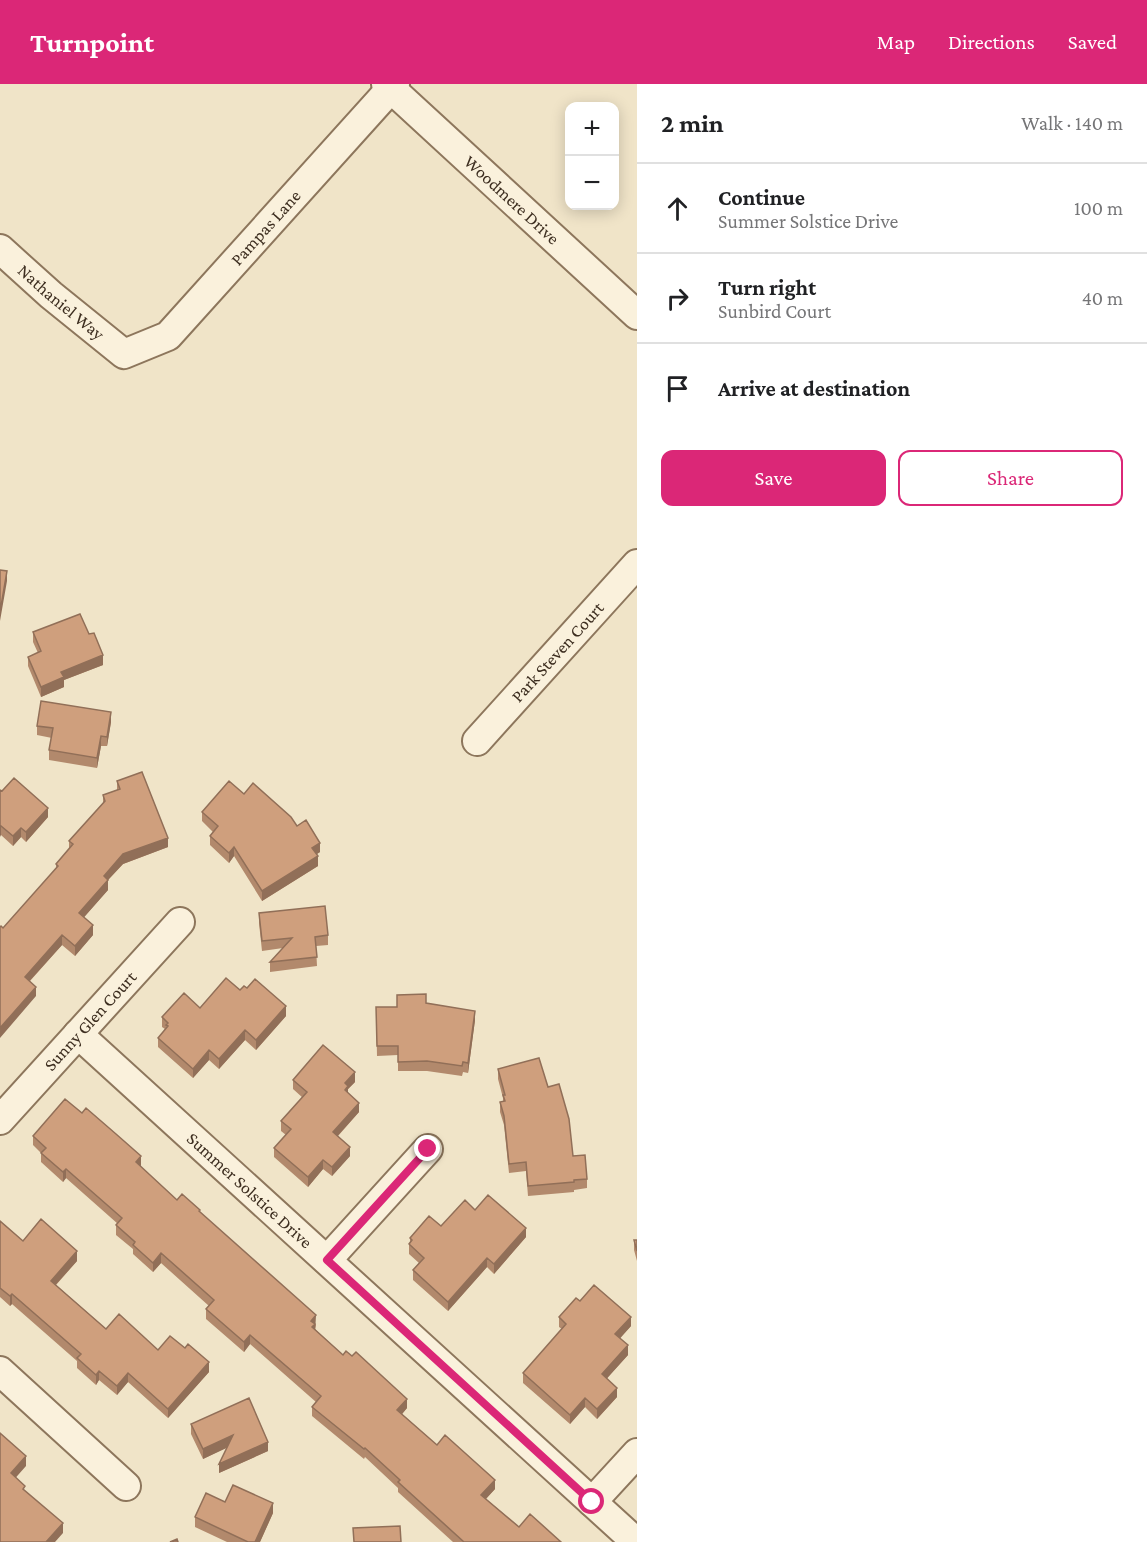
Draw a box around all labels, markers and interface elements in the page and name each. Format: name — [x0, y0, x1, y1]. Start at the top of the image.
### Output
text: Turnpoint — [30, 27, 154, 58]
text: Map — [877, 30, 915, 54]
text: Directions — [948, 30, 1035, 54]
text: Saved — [1068, 30, 1117, 54]
map controls — [565, 102, 619, 210]
button: + — [565, 102, 619, 156]
text: 2 min — [661, 109, 724, 138]
text: Walk · 140 m — [1021, 112, 1123, 134]
street label: Woodmere Drive — [460, 151, 564, 249]
button: − — [565, 156, 619, 210]
text: Continue — [718, 185, 805, 210]
street label: Pampas Lane — [227, 186, 305, 269]
icon: ahead — [661, 192, 694, 225]
text: 100 m — [1074, 197, 1123, 219]
text: Summer Solstice Drive — [718, 210, 898, 232]
street label: Nathaniel Way — [14, 260, 109, 345]
text: Turn right — [718, 275, 816, 300]
icon: right — [661, 282, 694, 315]
text: 40 m — [1082, 287, 1123, 309]
text: Sunbird Court — [718, 300, 831, 322]
icon: arrive — [661, 372, 694, 405]
text: Arrive at destination — [718, 376, 910, 401]
button: Save — [661, 450, 886, 506]
button: Share — [898, 450, 1123, 506]
street label: Park Steven Court — [507, 597, 609, 706]
street label: Sunny Glen Court — [40, 966, 141, 1075]
street label: Summer Solstice Drive — [183, 1128, 316, 1252]
route end — [414, 1135, 440, 1161]
route start — [578, 1488, 604, 1514]

